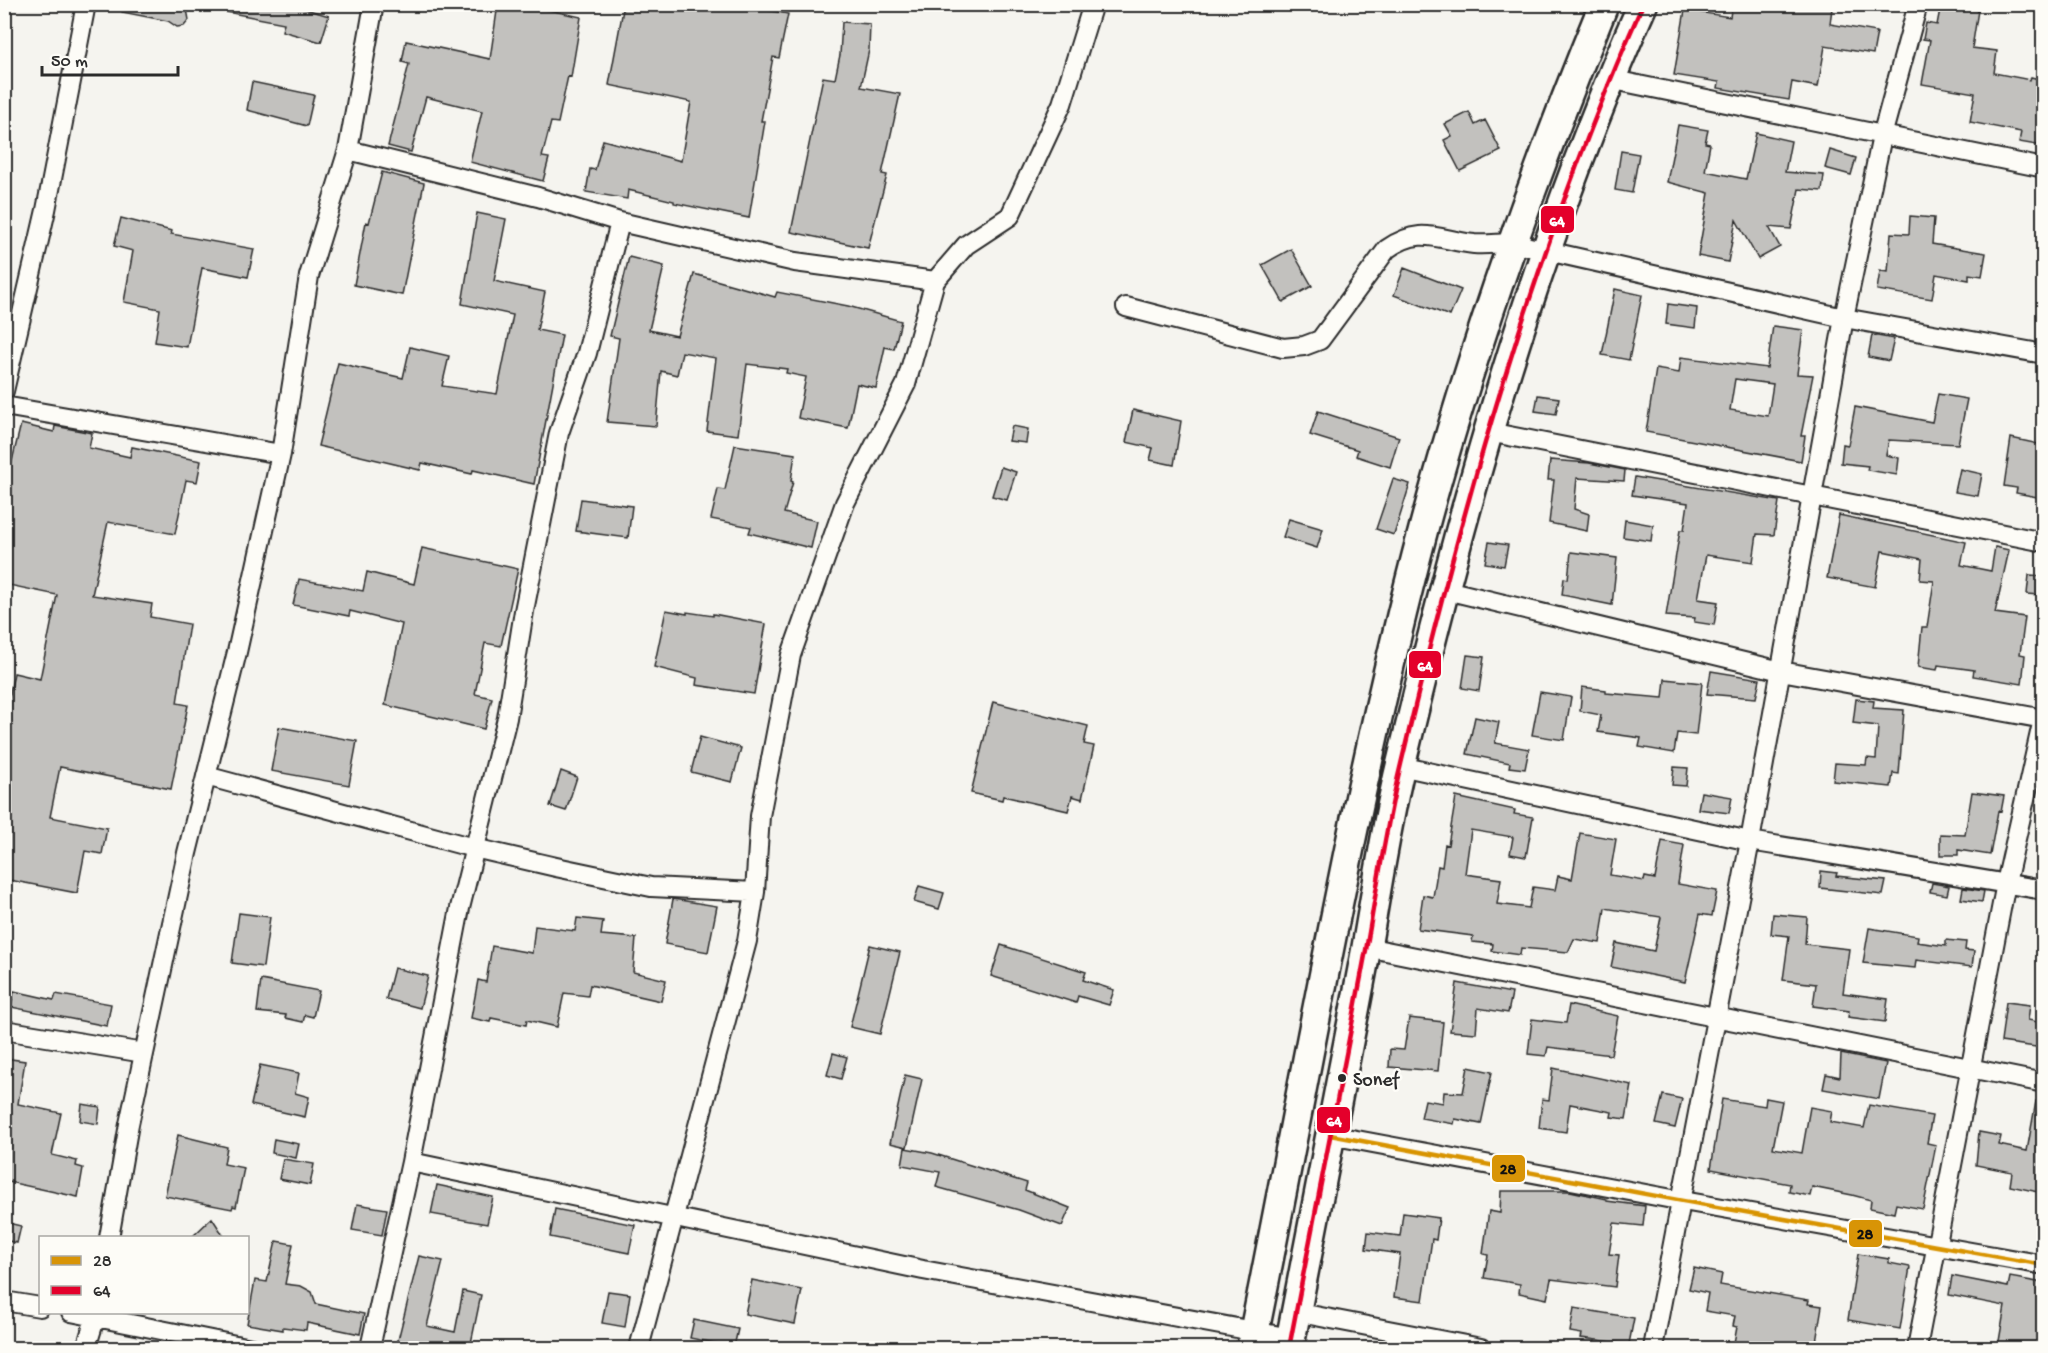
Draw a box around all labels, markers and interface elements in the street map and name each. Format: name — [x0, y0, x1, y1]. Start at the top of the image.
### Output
scale bar — [42, 39, 178, 77]
text: 50 m — [51, 52, 88, 73]
line badge: 64 — [1540, 205, 1575, 234]
text: 64 — [1549, 214, 1565, 233]
line badge: 64 — [1408, 650, 1442, 679]
text: 64 — [1417, 659, 1433, 678]
place label: Sonef — [1353, 1070, 1400, 1093]
marker: Sonef — [1336, 1072, 1348, 1084]
line badge: 64 — [1316, 1106, 1351, 1134]
text: 64 — [1326, 1114, 1342, 1133]
line badge: 28 — [1491, 1154, 1526, 1183]
text: 28 — [1500, 1162, 1517, 1181]
line badge: 28 — [1848, 1219, 1883, 1248]
text: 28 — [1857, 1227, 1874, 1246]
legend — [39, 1236, 249, 1314]
text: 28 — [93, 1252, 112, 1273]
text: 64 — [93, 1282, 111, 1303]

